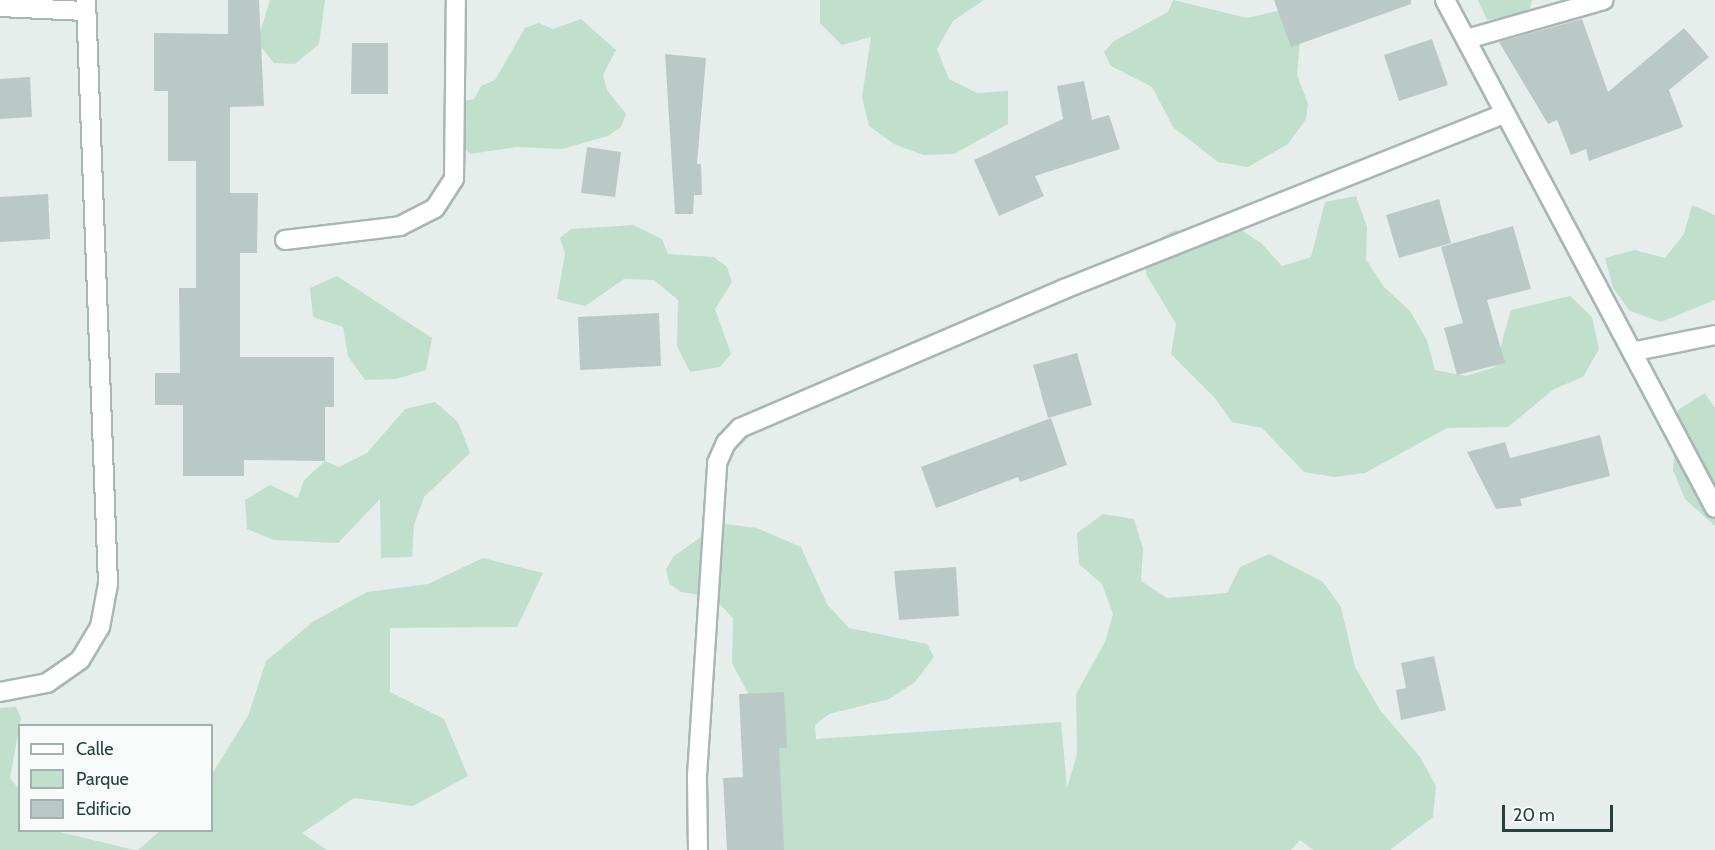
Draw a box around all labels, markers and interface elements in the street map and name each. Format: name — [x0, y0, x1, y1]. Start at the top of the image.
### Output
legend — [18, 724, 213, 832]
text: Calle — [76, 738, 113, 760]
text: Parque — [76, 768, 129, 790]
scale bar — [1505, 793, 1616, 831]
text: Edificio — [76, 798, 131, 820]
text: 20 m — [1513, 804, 1555, 826]

